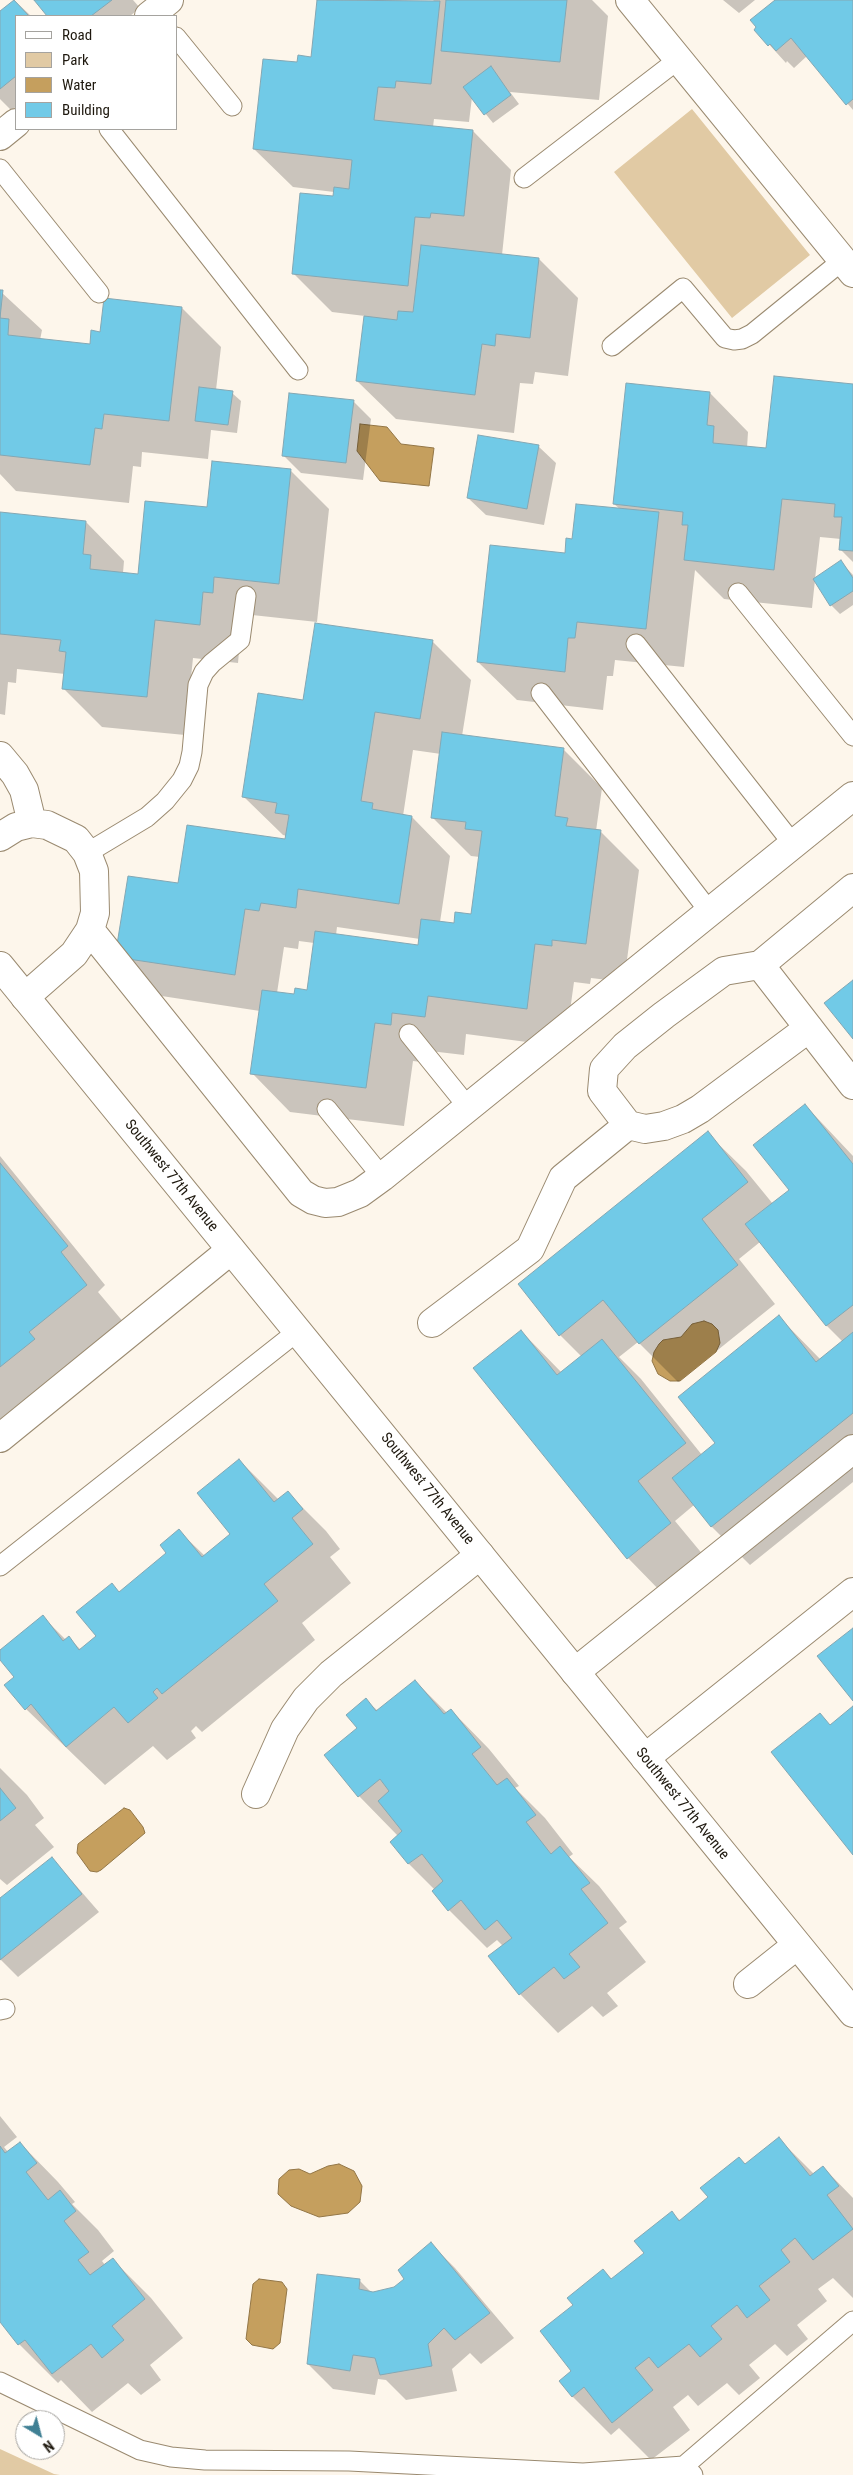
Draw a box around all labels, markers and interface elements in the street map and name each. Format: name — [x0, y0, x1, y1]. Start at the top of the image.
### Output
legend — [15, 15, 178, 130]
text: Road — [62, 26, 92, 44]
text: Park — [62, 51, 89, 69]
text: Water — [62, 76, 96, 94]
text: Building — [62, 101, 110, 119]
street label: Southwest 77th Avenue — [120, 1116, 222, 1236]
street label: Southwest 77th Avenue — [376, 1429, 478, 1549]
street label: Southwest 77th Avenue — [631, 1744, 733, 1864]
north arrow — [15, 2410, 65, 2460]
text: N — [40, 2437, 57, 2455]

